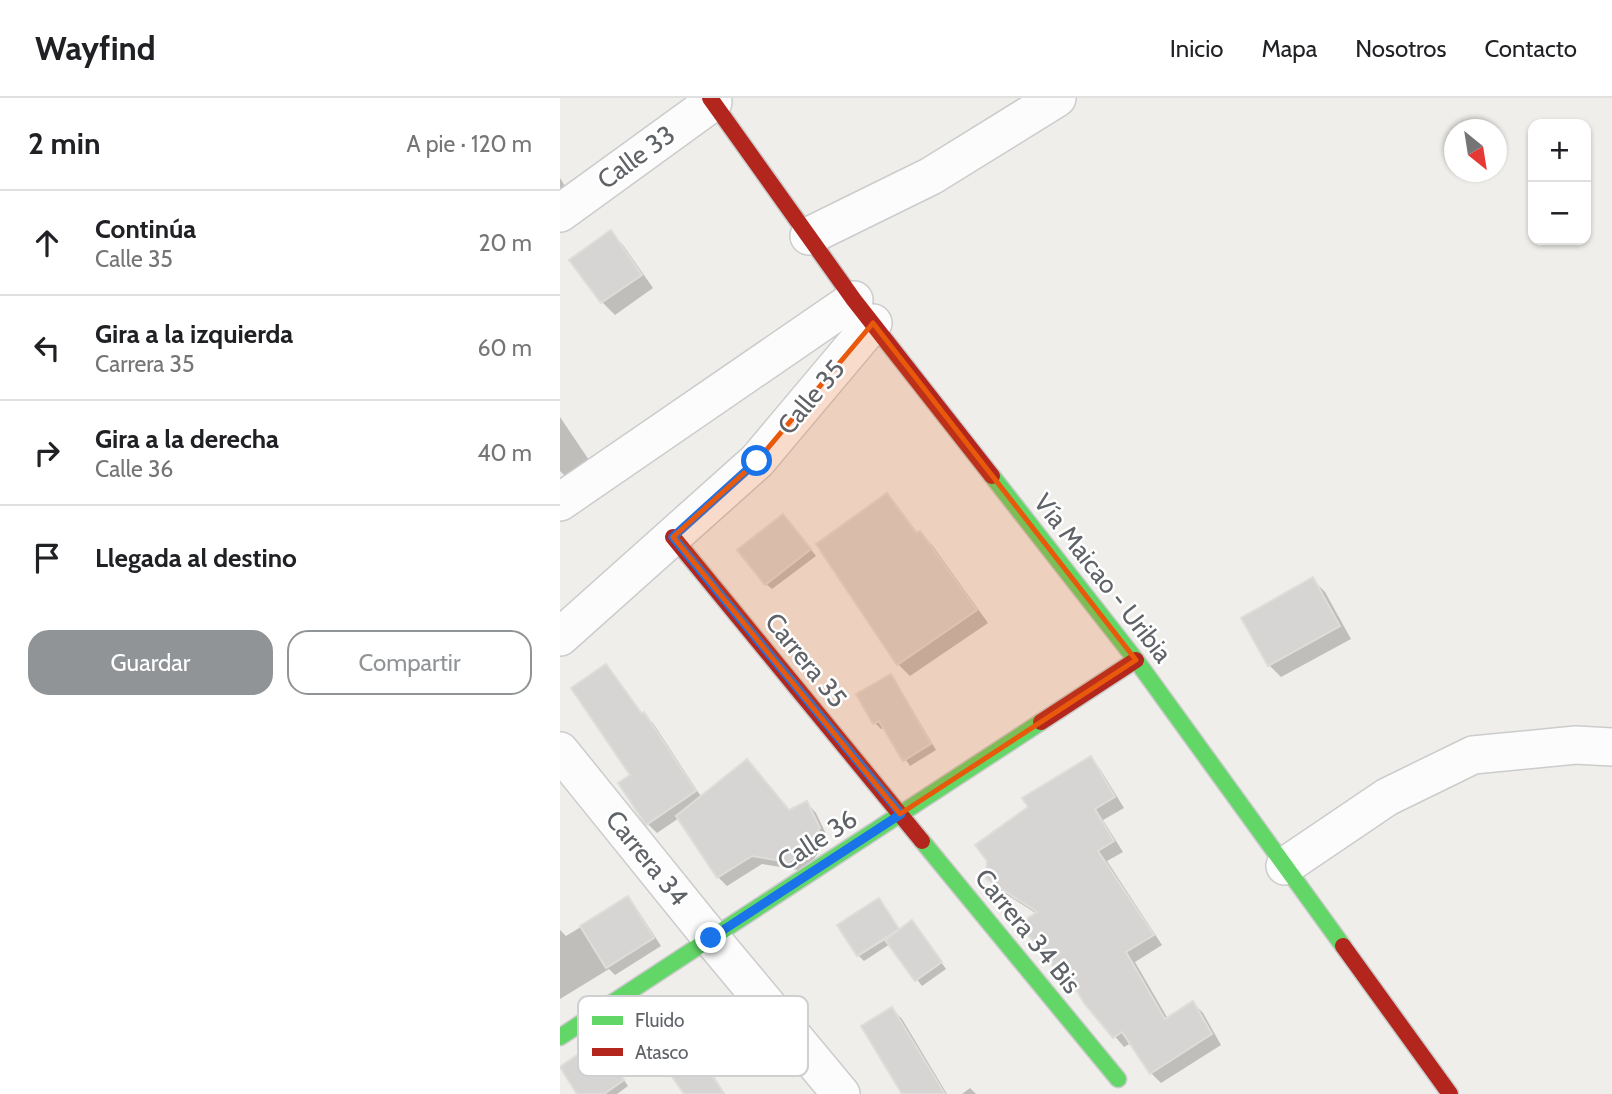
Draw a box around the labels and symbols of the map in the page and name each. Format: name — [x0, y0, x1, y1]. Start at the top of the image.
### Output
street label: Calle 33 — [591, 118, 681, 196]
north arrow — [1444, 119, 1507, 182]
street label: Calle 35 — [770, 353, 852, 441]
route start — [741, 445, 772, 476]
street label: Vía Maicao - Uribia — [1027, 487, 1179, 669]
street label: Carrera 35 — [758, 606, 854, 714]
street label: Calle 36 — [771, 802, 863, 878]
street label: Carrera 34 — [599, 804, 695, 912]
street label: Carrera 34 Bis — [968, 862, 1088, 1000]
route end — [695, 922, 726, 953]
legend — [578, 996, 808, 1076]
text: Fluido — [635, 1009, 684, 1032]
text: Atasco — [635, 1041, 689, 1064]

